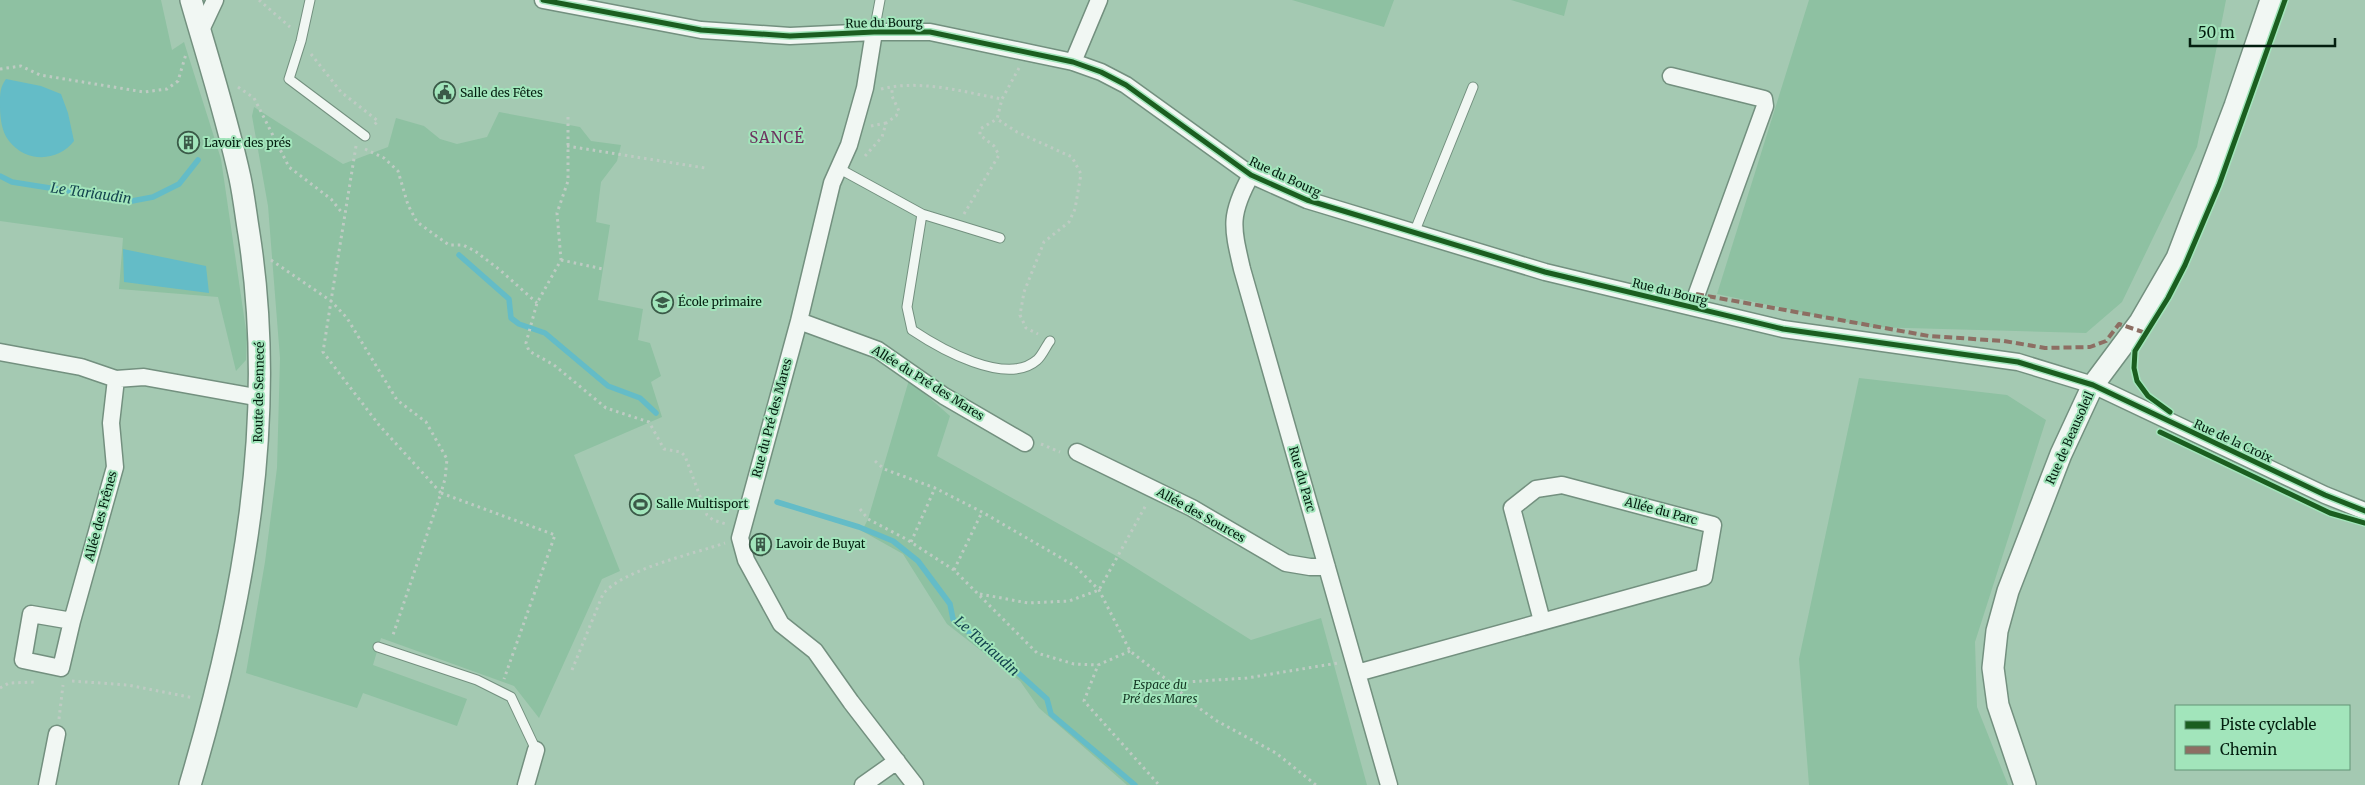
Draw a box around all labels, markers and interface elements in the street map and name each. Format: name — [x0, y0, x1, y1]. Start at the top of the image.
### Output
street label: Rue du Bourg — [845, 14, 924, 31]
scale bar — [2190, 15, 2335, 47]
text: 50 m — [2198, 23, 2235, 42]
public building icon: Salle des Fêtes — [432, 81, 456, 105]
place label: Salle des Fêtes — [460, 85, 543, 100]
district label: SANCÉ — [749, 127, 805, 147]
building icon: Lavoir des prés — [176, 131, 200, 155]
place label: Lavoir des prés — [204, 135, 291, 150]
street label: Rue du Bourg — [1247, 153, 1324, 200]
water label: Le Tariaudin — [50, 178, 132, 208]
street label: Rue du Bourg — [1631, 275, 1710, 308]
school or university icon: École primaire — [650, 290, 674, 314]
place label: École primaire — [678, 294, 762, 309]
street label: Route de Sennecé — [250, 341, 267, 443]
street label: Allée du Pré des Mares — [869, 341, 987, 423]
street label: Rue du Pré des Mares — [748, 357, 795, 479]
street label: Rue de Beausoleil — [2042, 389, 2097, 487]
street label: Rue de la Croix — [2192, 416, 2276, 466]
street label: Rue du Parc — [1286, 444, 1319, 513]
street label: Allée des Frênes — [81, 469, 120, 564]
street label: Allée des Sources — [1153, 483, 1248, 545]
sports icon: Salle Multisport — [628, 492, 652, 516]
street label: Allée du Parc — [1622, 493, 1699, 527]
place label: Salle Multisport — [656, 496, 749, 511]
building icon: Lavoir de Buyat — [748, 532, 772, 556]
place label: Lavoir de Buyat — [776, 536, 866, 551]
water label: Le Tariaudin — [951, 612, 1023, 680]
park label: Espace du Pré des Mares — [1122, 677, 1198, 706]
legend — [2175, 705, 2350, 770]
text: Piste cyclable — [2220, 715, 2317, 734]
text: Chemin — [2220, 740, 2277, 759]

